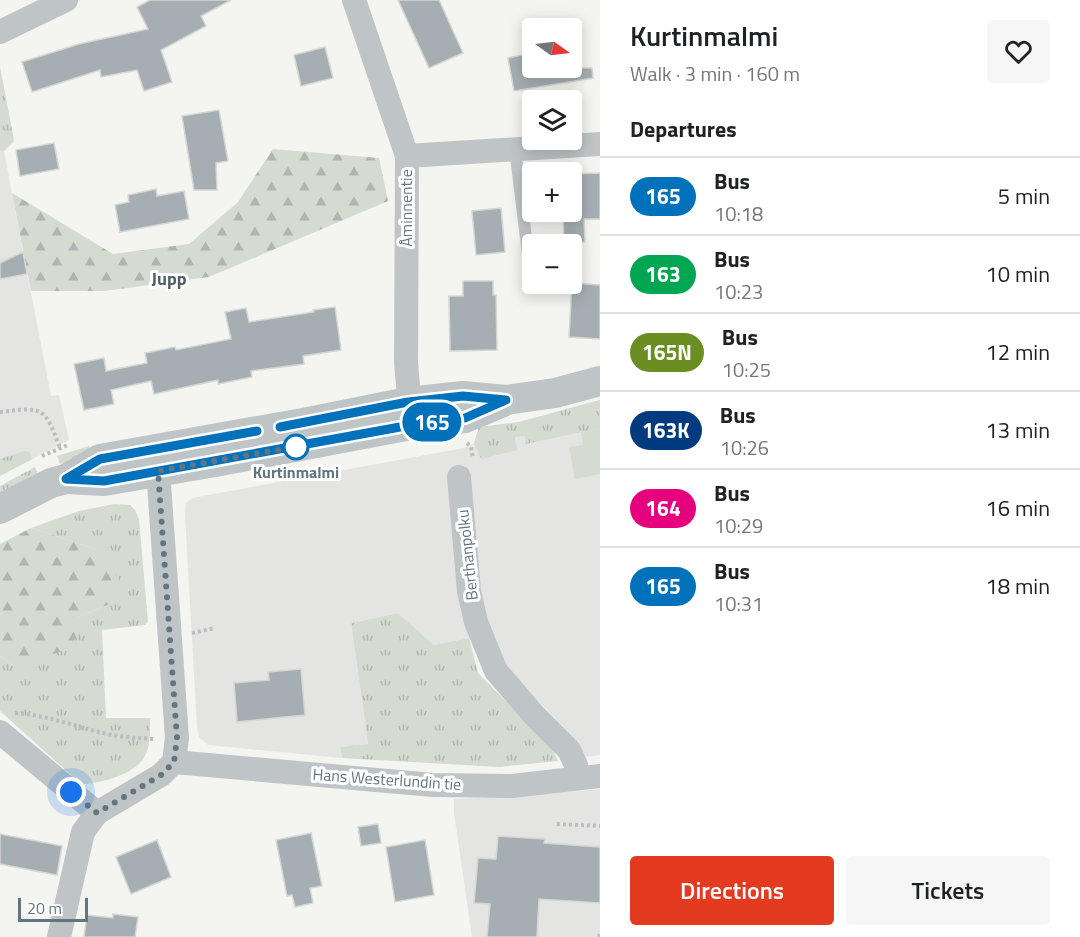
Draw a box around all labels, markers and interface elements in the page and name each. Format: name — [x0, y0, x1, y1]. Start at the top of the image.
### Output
text: Kurtinmalmi — [630, 14, 778, 57]
north arrow — [522, 18, 582, 78]
map controls — [522, 18, 582, 294]
button: heart — [987, 20, 1050, 83]
text: Walk · 3 min · 160 m — [630, 58, 800, 89]
button: layers — [522, 90, 582, 150]
text: Departures — [630, 112, 737, 146]
button: + — [522, 162, 582, 222]
text: Bus — [714, 164, 750, 198]
street label: Åminnentie — [394, 169, 418, 247]
text: 5 min — [998, 179, 1050, 213]
text: 165 — [645, 180, 681, 212]
text: 10:18 — [714, 198, 763, 229]
button: − — [522, 234, 582, 294]
text: Bus — [714, 242, 750, 276]
text: 10 min — [985, 257, 1050, 291]
text: 163 — [645, 258, 681, 290]
district label: Jupp — [152, 265, 187, 292]
text: 10:23 — [714, 276, 763, 307]
text: Bus — [722, 320, 758, 354]
text: 12 min — [985, 335, 1050, 369]
text: 165N — [642, 336, 692, 368]
text: 10:25 — [722, 354, 771, 385]
text: Bus — [720, 398, 756, 432]
line badge: 165 — [398, 402, 466, 442]
text: 165 — [414, 406, 450, 438]
text: 13 min — [985, 413, 1050, 447]
text: 163K — [642, 414, 690, 446]
text: 10:26 — [720, 432, 769, 463]
marker: Kurtinmalmi — [283, 434, 309, 460]
place label: Kurtinmalmi — [253, 460, 339, 484]
text: Bus — [714, 476, 750, 510]
text: 16 min — [985, 491, 1050, 525]
text: 164 — [645, 492, 681, 524]
street label: Berthanpolku — [450, 508, 484, 602]
text: 10:29 — [714, 510, 763, 541]
text: Bus — [714, 554, 750, 588]
text: 18 min — [985, 569, 1050, 603]
text: 165 — [645, 570, 681, 602]
text: 10:31 — [714, 588, 763, 619]
street label: Hans Westerlundin tie — [312, 762, 462, 796]
your location — [56, 777, 86, 807]
button: Directions — [630, 856, 834, 925]
button: Tickets — [846, 856, 1050, 925]
scale bar — [18, 895, 88, 922]
text: 20 m — [27, 896, 62, 920]

